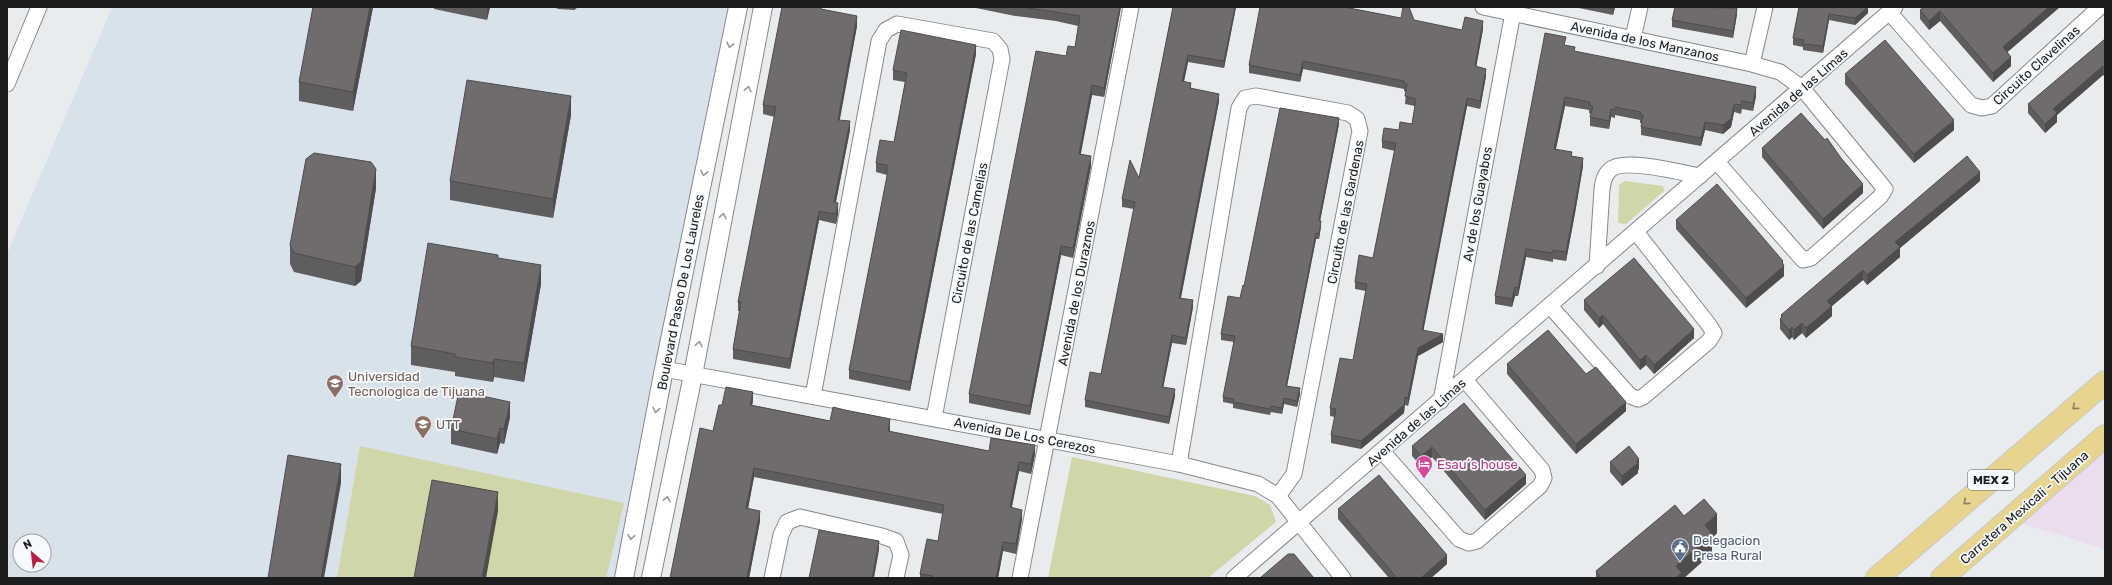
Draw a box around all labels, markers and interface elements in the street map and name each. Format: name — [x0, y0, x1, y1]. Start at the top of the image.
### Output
street label: Avenida de los Manzanos — [1569, 18, 1721, 65]
street label: Circuito Clavelinas — [1990, 22, 2083, 108]
one-way arrow — [726, 42, 735, 48]
street label: Avenida de las Limas — [1746, 45, 1851, 139]
one-way arrow — [743, 85, 751, 92]
street label: Circuito de las Gardenas — [1324, 138, 1367, 285]
street label: Av de los Guayabos — [1460, 145, 1495, 263]
street label: Circuito de las Camelias — [948, 161, 991, 305]
one-way arrow — [700, 169, 709, 176]
street label: Boulevard Paseo De Los Laureles — [654, 192, 707, 391]
one-way arrow — [719, 213, 727, 219]
street label: Avenida de los Duraznos — [1055, 219, 1098, 367]
one-way arrow — [694, 341, 702, 347]
place label: Universidad Tecnologica de Tijuana — [348, 369, 485, 400]
school or university icon: Universidad Tecnologica de Tijuana — [325, 373, 345, 398]
street label: Avenida de las Limas — [1364, 375, 1469, 469]
one-way arrow — [2073, 403, 2080, 410]
one-way arrow — [652, 407, 661, 413]
school or university icon: UTT — [413, 414, 433, 439]
street label: Avenida De Los Cerezos — [953, 414, 1097, 457]
place label: UTT — [436, 417, 461, 432]
street label: Carretera Mexicali - Tijuana — [1957, 448, 2092, 567]
hotel icon: Esau´s house — [1414, 454, 1434, 479]
place label: Esau´s house — [1437, 457, 1518, 472]
road number: MEX 2 — [1968, 470, 2014, 490]
one-way arrow — [662, 495, 671, 502]
one-way arrow — [1964, 497, 1971, 504]
north arrow — [12, 533, 52, 573]
place label: Delegacion Presa Rural — [1693, 533, 1762, 563]
one-way arrow — [628, 534, 636, 541]
text: N — [21, 537, 34, 552]
public building icon: Delegacion Presa Rural — [1670, 537, 1690, 562]

